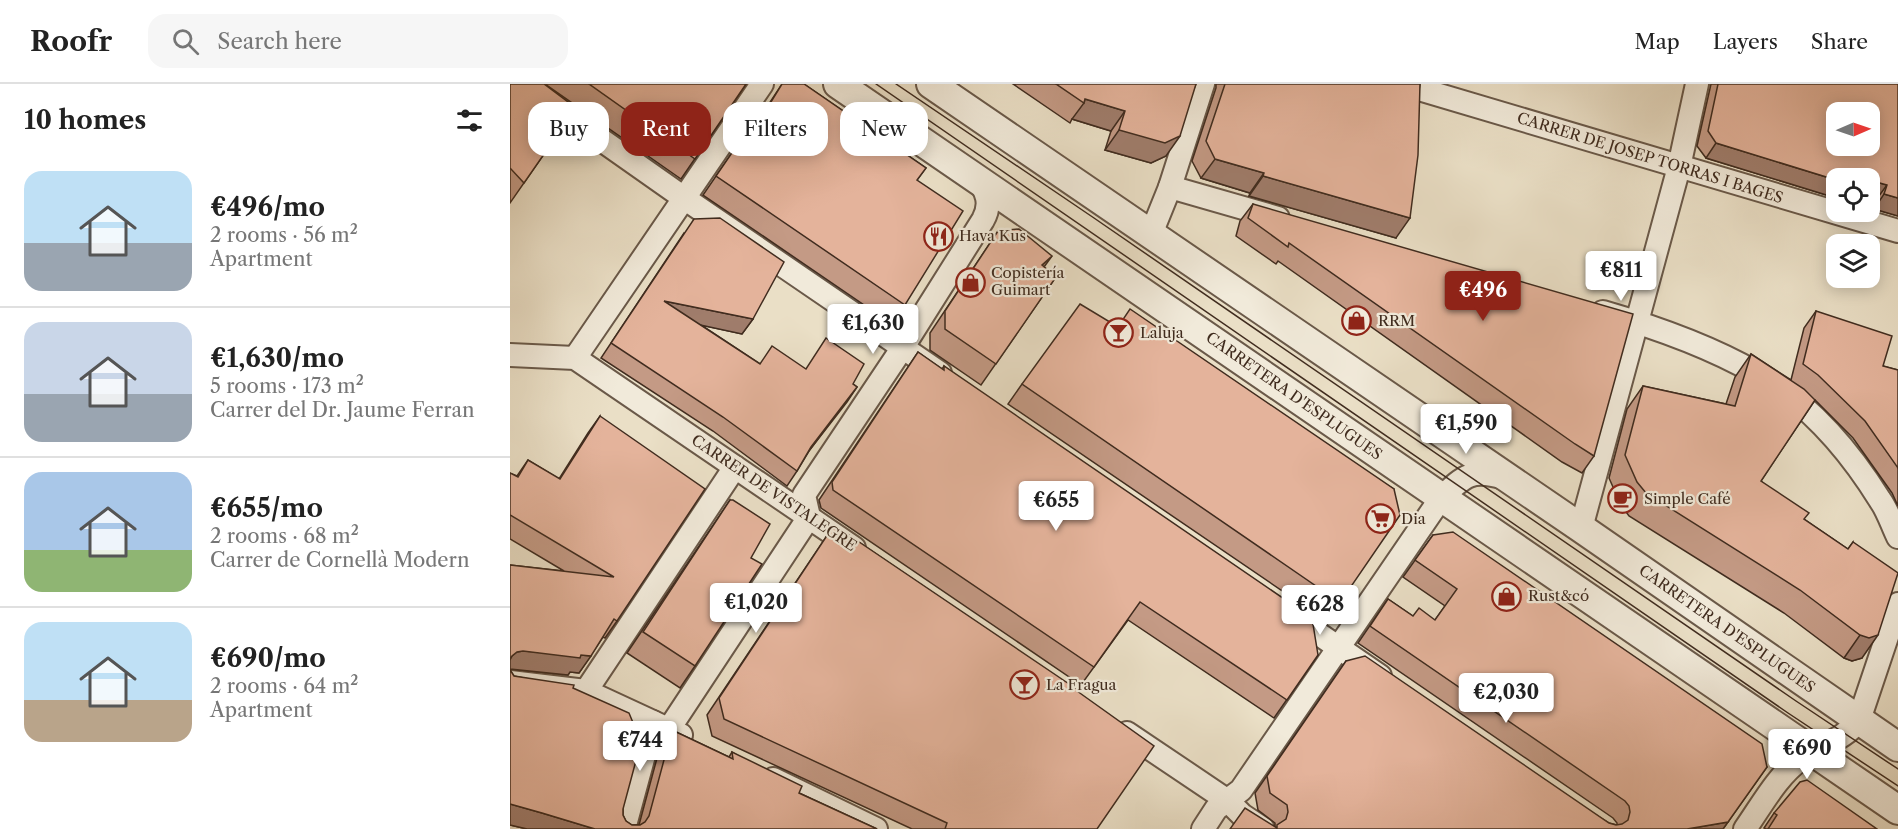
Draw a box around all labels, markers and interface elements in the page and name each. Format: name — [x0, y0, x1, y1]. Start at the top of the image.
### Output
search box — [148, 14, 568, 68]
text: Roofr — [30, 24, 112, 58]
icon: search — [169, 25, 202, 58]
text: Search here — [217, 28, 342, 55]
text: Map — [1635, 29, 1680, 54]
text: Layers — [1713, 29, 1778, 54]
text: Share — [1811, 29, 1868, 54]
chip: Buy — [528, 102, 609, 156]
chip: Rent — [621, 102, 711, 156]
chip: Filters — [723, 102, 828, 156]
chip: New — [840, 102, 928, 156]
north arrow — [1826, 102, 1880, 156]
map controls — [1826, 102, 1880, 288]
text: 10 homes — [24, 104, 146, 136]
icon: filters — [453, 104, 486, 137]
street label: CARRER DE JOSEP TORRAS I BAGES — [1515, 108, 1786, 207]
button: locate — [1826, 168, 1880, 222]
text: €496/mo — [210, 191, 325, 223]
icon: home — [72, 195, 144, 267]
restaurant icon: Hava Kus — [922, 220, 954, 252]
text: 2 rooms · 56 m² — [210, 223, 358, 247]
place label: Hava Kus — [959, 226, 1026, 245]
button: layers — [1826, 234, 1880, 288]
text: Apartment — [210, 247, 313, 271]
pin: €811 — [1585, 251, 1657, 302]
text: €811 — [1599, 258, 1643, 282]
place label: Copistería Guimart — [991, 263, 1065, 299]
shop icon: Copistería Guimart — [954, 266, 986, 298]
pin: €496 — [1447, 271, 1519, 322]
text: €496 — [1459, 278, 1507, 302]
pin: €1,630 — [824, 304, 922, 355]
shop icon: RRM — [1341, 305, 1373, 337]
text: €1,630 — [841, 311, 905, 335]
place label: RRM — [1378, 311, 1415, 330]
bar icon: Laluja — [1103, 317, 1135, 349]
place label: Laluja — [1140, 323, 1184, 342]
street label: CARRETERA D'ESPLUGUES — [1203, 327, 1386, 464]
text: €1,630/mo — [210, 342, 344, 374]
icon: home — [72, 346, 144, 418]
text: 5 rooms · 173 m² — [210, 374, 364, 398]
text: Carrer del Dr. Jaume Ferran — [210, 398, 475, 422]
pin: €1,590 — [1417, 404, 1515, 455]
text: €1,590 — [1435, 411, 1497, 435]
street label: CARRER DE VISTALEGRE — [688, 430, 861, 555]
pin: €655 — [1020, 481, 1092, 532]
cafe icon: Simple Café — [1607, 483, 1639, 515]
text: €655 — [1033, 488, 1079, 512]
place label: Simple Café — [1644, 489, 1731, 508]
text: €655/mo — [210, 492, 323, 524]
icon: home — [72, 496, 144, 568]
supermarket icon: Dia — [1364, 503, 1396, 535]
place label: Dia — [1401, 509, 1426, 528]
text: 2 rooms · 68 m² — [210, 524, 359, 548]
text: Carrer de Cornellà Modern — [210, 548, 469, 572]
street label: CARRETERA D'ESPLUGUES — [1636, 560, 1819, 697]
shop icon: Rust&có — [1491, 580, 1523, 612]
pin: €1,020 — [707, 583, 805, 634]
pin: €628 — [1284, 585, 1356, 636]
place label: Rust&có — [1528, 586, 1589, 605]
text: €1,020 — [724, 590, 788, 614]
text: €628 — [1296, 592, 1344, 616]
text: €690/mo — [210, 642, 326, 674]
icon: home — [72, 646, 144, 718]
bar icon: La Fragua — [1009, 669, 1041, 701]
pin: €2,030 — [1457, 673, 1555, 724]
text: 2 rooms · 64 m² — [210, 674, 359, 698]
place label: La Fragua — [1046, 675, 1117, 694]
text: €2,030 — [1473, 680, 1539, 704]
text: Apartment — [210, 698, 313, 722]
pin: €744 — [604, 721, 676, 772]
text: €744 — [617, 728, 663, 752]
pin: €690 — [1771, 729, 1843, 780]
text: €690 — [1782, 736, 1832, 760]

